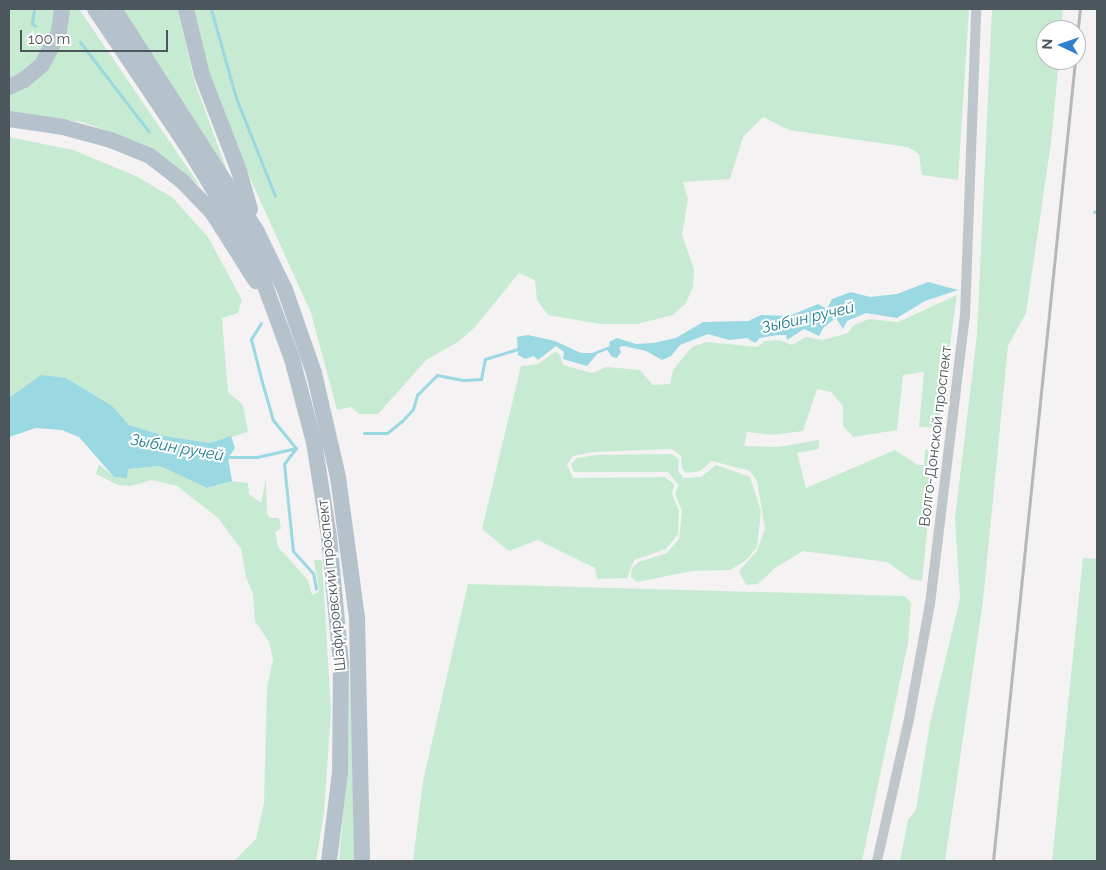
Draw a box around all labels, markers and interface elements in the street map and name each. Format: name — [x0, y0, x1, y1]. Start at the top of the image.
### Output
scale bar — [22, 20, 170, 52]
north arrow — [1036, 20, 1086, 70]
text: 100 m — [28, 30, 70, 48]
text: N — [1039, 39, 1055, 50]
water label: Зыбин ручей — [760, 298, 856, 338]
street label: Волго-Донской проспект — [916, 344, 956, 528]
water label: Зыбин ручей — [129, 430, 225, 466]
street label: Шафировский проспект — [314, 498, 350, 672]

